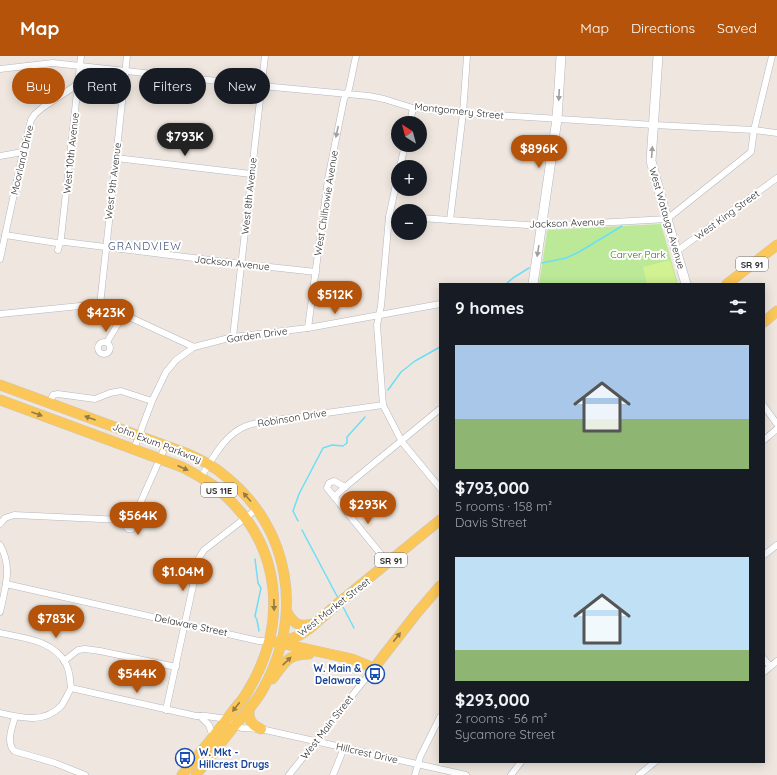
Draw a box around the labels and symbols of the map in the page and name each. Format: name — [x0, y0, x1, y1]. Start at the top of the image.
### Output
one-way arrow — [555, 89, 562, 101]
street label: Montgomery Street — [414, 100, 505, 122]
street label: West 10th Avenue — [60, 111, 82, 194]
north arrow — [391, 116, 427, 152]
pin: $793K — [157, 123, 213, 157]
street label: Moorland Drive — [8, 124, 36, 196]
one-way arrow — [334, 126, 340, 138]
pin: $896K — [511, 135, 567, 169]
street label: West 9th Avenue — [102, 141, 124, 220]
one-way arrow — [649, 146, 656, 158]
street label: West Chilhowie Avenue — [311, 149, 341, 257]
street label: West 8th Avenue — [238, 157, 260, 235]
street label: West Watauga Avenue — [646, 165, 688, 271]
street label: West King Street — [692, 187, 762, 243]
street label: Jackson Avenue — [529, 215, 605, 231]
district label: GRANDVIEW — [108, 239, 182, 253]
one-way arrow — [535, 245, 541, 258]
park label: Carver Park — [610, 248, 666, 261]
street label: Jackson Avenue — [194, 253, 271, 273]
road number: SR 91 — [736, 257, 768, 271]
pin: $512K — [307, 281, 363, 315]
pin: $423K — [78, 299, 134, 333]
street label: Garden Drive — [226, 324, 288, 346]
street label: Robinson Drive — [256, 406, 328, 430]
one-way arrow — [31, 411, 43, 417]
one-way arrow — [83, 414, 95, 420]
street label: John Exum Parkway — [111, 420, 203, 466]
one-way arrow — [178, 465, 189, 471]
road number: US 11E — [201, 483, 237, 497]
pin: $293K — [340, 491, 396, 525]
one-way arrow — [243, 492, 252, 503]
pin: $564K — [110, 502, 166, 536]
road number: SR 91 — [375, 553, 407, 567]
pin: $1.04M — [150, 558, 216, 592]
street label: West Market Street — [295, 574, 373, 639]
one-way arrow — [271, 599, 277, 612]
pin: $783K — [28, 605, 84, 639]
street label: Delaware Street — [153, 611, 229, 639]
one-way arrow — [393, 631, 402, 642]
one-way arrow — [282, 656, 292, 666]
pin: $544K — [109, 660, 165, 694]
place label: W. Main & Delaware — [314, 662, 361, 687]
bus stop icon: W. Main & Delaware — [364, 663, 386, 685]
street label: West Main Street — [298, 692, 357, 762]
one-way arrow — [232, 701, 241, 712]
street label: Hillcrest Drive — [335, 740, 400, 767]
place label: W. Mkt - Hillcrest Drugs — [199, 746, 269, 771]
bus stop icon: W. Mkt - Hillcrest Drugs — [174, 747, 196, 769]

